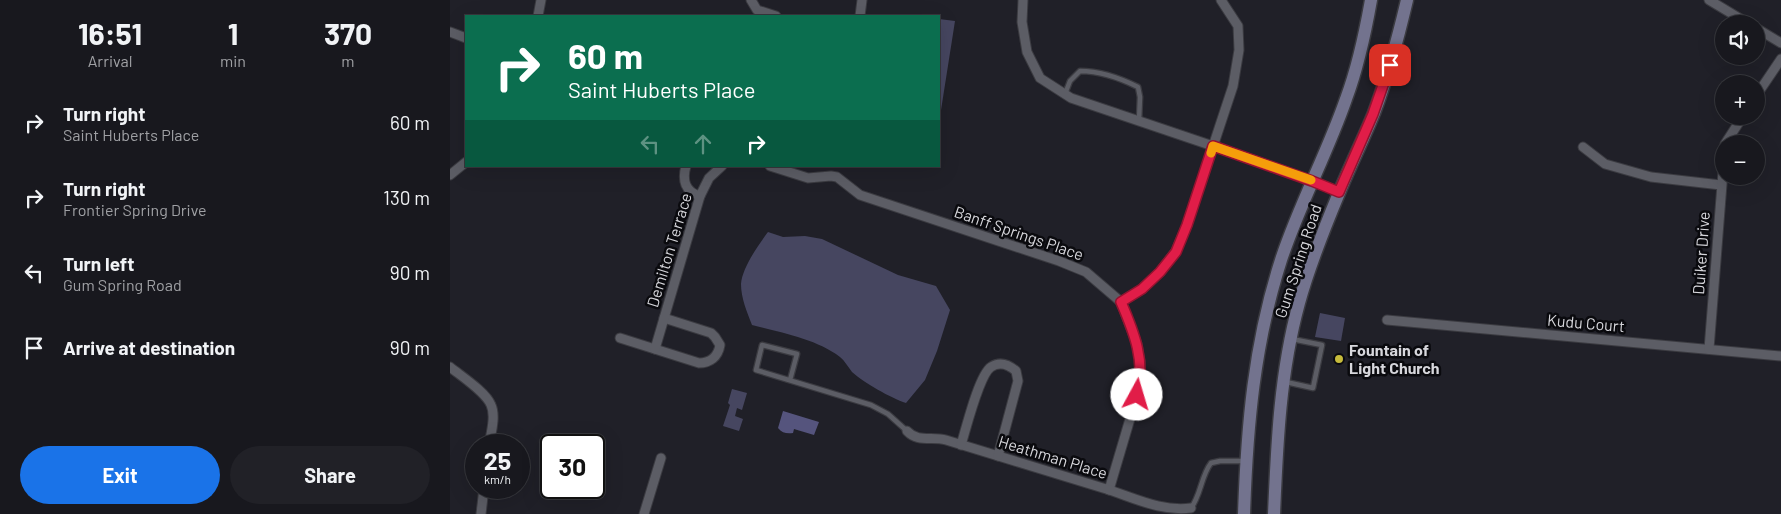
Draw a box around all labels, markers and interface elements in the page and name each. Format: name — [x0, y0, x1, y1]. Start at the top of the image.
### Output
text: 16:51 — [78, 15, 142, 51]
text: 1 — [228, 15, 238, 51]
text: 370 — [324, 15, 372, 51]
map controls — [1715, 15, 1765, 185]
button: sound — [1715, 15, 1765, 65]
text: 60 m — [568, 34, 643, 76]
icon: right — [485, 35, 550, 100]
pin — [1369, 44, 1411, 86]
text: Arrival — [88, 51, 132, 70]
text: min — [220, 51, 246, 70]
text: m — [341, 51, 355, 70]
icon: arrive — [1376, 51, 1404, 79]
button: + — [1715, 75, 1765, 125]
text: Saint Huberts Place — [568, 76, 755, 102]
text: Turn right — [63, 102, 145, 125]
icon: right — [20, 109, 48, 137]
text: 60 m — [390, 111, 430, 134]
text: Saint Huberts Place — [63, 125, 199, 144]
icon: left — [636, 130, 664, 158]
icon: ahead — [689, 130, 717, 158]
icon: right — [742, 130, 770, 158]
button: − — [1715, 135, 1765, 185]
text: Turn right — [63, 177, 145, 200]
icon: right — [20, 184, 48, 212]
text: 130 m — [383, 186, 430, 209]
street label: Demilton Terrace — [642, 190, 695, 309]
text: Frontier Spring Drive — [63, 200, 207, 219]
street label: Banff Springs Place — [952, 201, 1086, 264]
street label: Gum Spring Road — [1270, 201, 1325, 320]
street label: Duiker Drive — [1688, 211, 1713, 295]
text: Turn left — [63, 252, 134, 275]
icon: left — [20, 259, 48, 287]
text: 90 m — [390, 261, 430, 284]
text: Gum Spring Road — [63, 275, 182, 294]
street label: Kudu Court — [1546, 310, 1626, 335]
icon: arrive — [20, 334, 48, 362]
text: Arrive at destination — [63, 336, 235, 359]
text: 90 m — [390, 336, 430, 359]
place label: Fountain of Light Church — [1349, 340, 1440, 377]
marker: Fountain of Light Church — [1333, 353, 1345, 365]
position arrow — [1110, 368, 1162, 420]
street label: Heathman Place — [996, 431, 1110, 482]
speed limit sign: 30 — [540, 434, 605, 499]
text: 25 — [484, 445, 511, 475]
button: Exit — [20, 446, 220, 504]
button: Share — [230, 446, 430, 504]
text: km/h — [484, 472, 511, 486]

